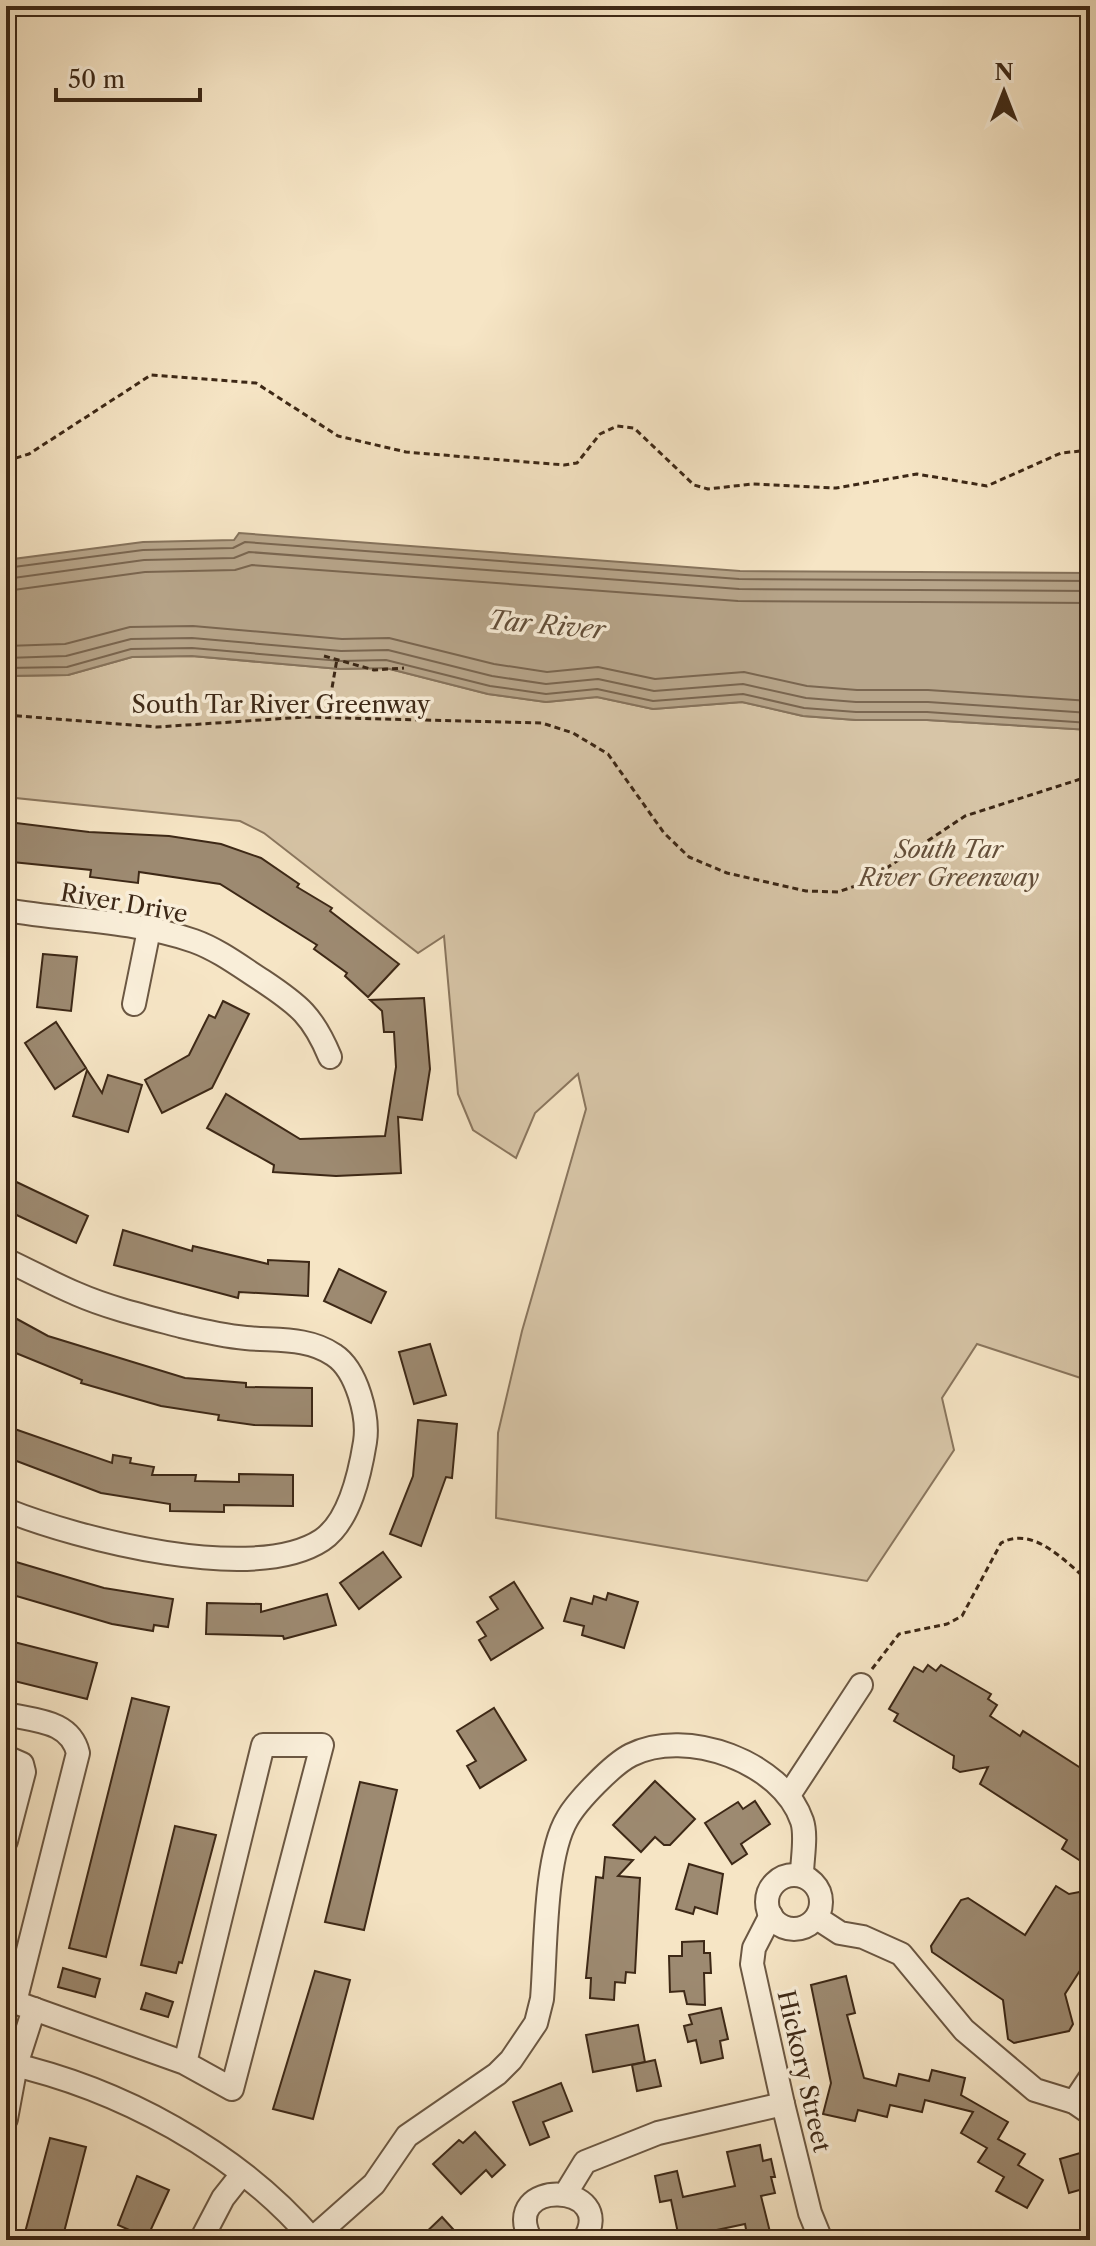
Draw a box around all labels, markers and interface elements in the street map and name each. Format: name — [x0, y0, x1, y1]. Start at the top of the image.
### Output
scale bar — [56, 52, 200, 102]
north arrow — [964, 52, 1044, 132]
text: N — [994, 59, 1014, 86]
text: 50 m — [68, 65, 125, 94]
water label: Tar River — [487, 604, 609, 646]
street label: South Tar River Greenway — [132, 690, 431, 719]
park label: South Tar River Greenway — [857, 835, 1039, 892]
street label: River Drive — [58, 878, 190, 928]
street label: Hickory Street — [771, 1987, 837, 2155]

